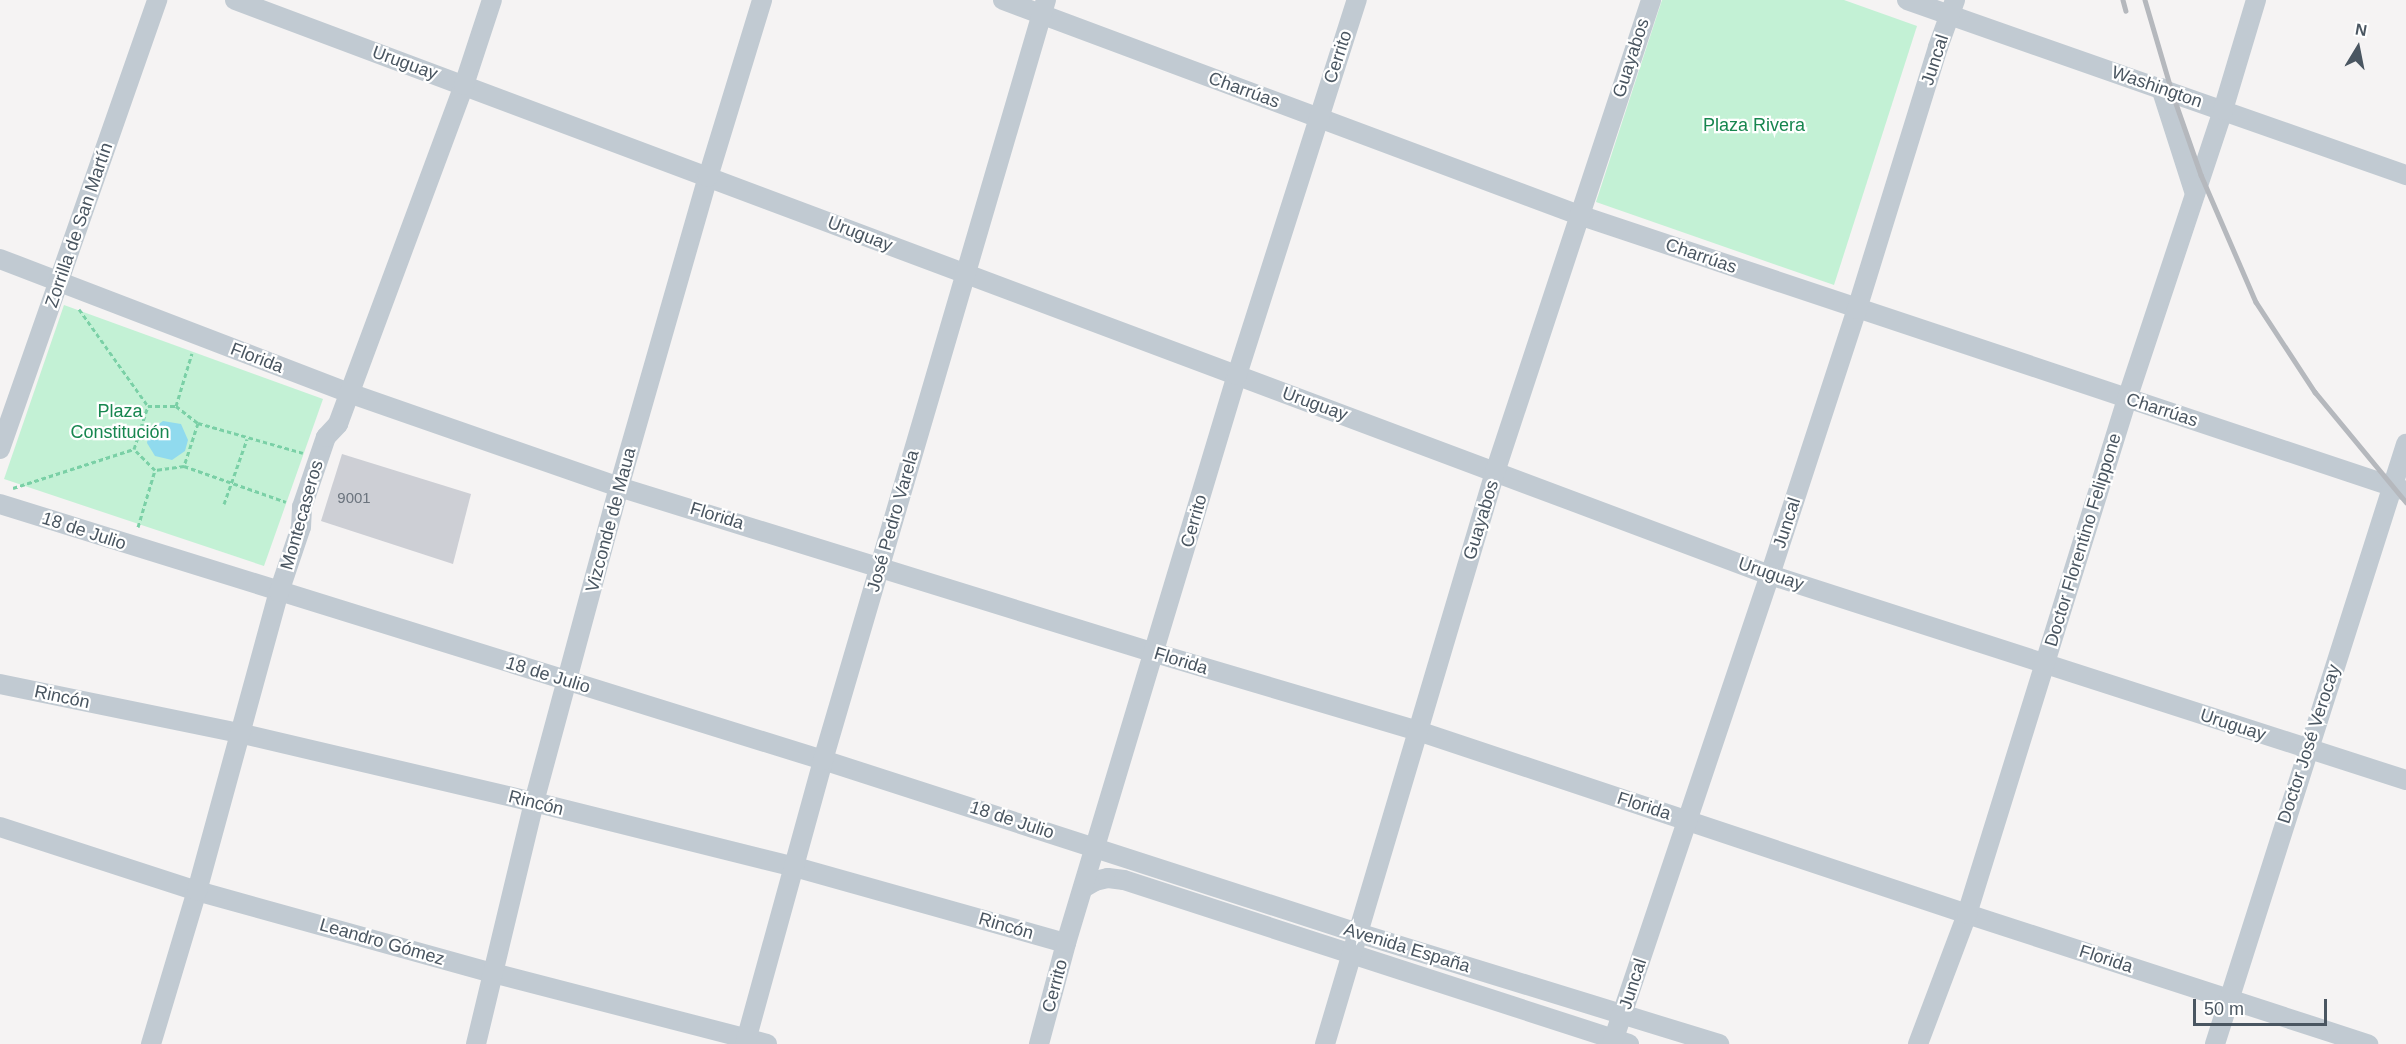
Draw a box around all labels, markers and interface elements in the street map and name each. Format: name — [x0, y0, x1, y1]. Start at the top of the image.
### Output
street label: Guayabos — [1608, 16, 1654, 100]
north arrow — [2328, 18, 2388, 78]
text: N — [2354, 20, 2368, 39]
street label: Cerrito — [1319, 28, 1357, 86]
street label: Juncal — [1917, 32, 1953, 88]
street label: Uruguay — [369, 41, 441, 85]
street label: Washington — [2109, 61, 2205, 113]
street label: Charrúas — [1206, 67, 1282, 113]
park label: Plaza Rivera — [1703, 114, 1805, 136]
street label: Zorrilla de San Martín — [41, 140, 117, 310]
street label: Uruguay — [824, 212, 896, 256]
street label: Charrúas — [1662, 234, 1740, 278]
street label: Florida — [227, 338, 287, 378]
street label: Uruguay — [1279, 382, 1351, 426]
street label: Charrúas — [2123, 388, 2201, 432]
park label: Plaza Constitución — [70, 401, 170, 444]
street label: Doctor Florentino Felippone — [2040, 431, 2126, 649]
street label: Vizconde de Maua — [581, 445, 641, 595]
street label: José Pedro Varela — [862, 447, 924, 595]
street label: Montecaseros — [276, 458, 328, 572]
street label: Guayabos — [1459, 478, 1503, 562]
house number: 9001 — [337, 489, 371, 507]
street label: Cerrito — [1176, 492, 1212, 550]
street label: Juncal — [1769, 495, 1805, 551]
street label: Florida — [688, 498, 746, 534]
street label: 18 de Julio — [39, 507, 129, 555]
street label: Uruguay — [1735, 553, 1807, 595]
street label: Florida — [1152, 643, 1210, 679]
street label: 18 de Julio — [503, 652, 593, 698]
street label: Doctor José Verocay — [2273, 662, 2345, 826]
street label: Rincón — [32, 681, 92, 713]
street label: Uruguay — [2197, 704, 2269, 746]
street label: Rincón — [506, 786, 566, 820]
street label: Florida — [1614, 787, 1674, 825]
street label: 18 de Julio — [967, 796, 1057, 844]
street label: Rincón — [976, 908, 1036, 944]
street label: Leandro Gómez — [317, 914, 447, 970]
street label: Avenida España — [1341, 919, 1473, 977]
street label: Florida — [2076, 940, 2136, 978]
street label: Juncal — [1615, 956, 1651, 1012]
street label: Cerrito — [1038, 957, 1072, 1015]
scale bar — [2196, 987, 2330, 1025]
text: 50 m — [2204, 999, 2244, 1019]

